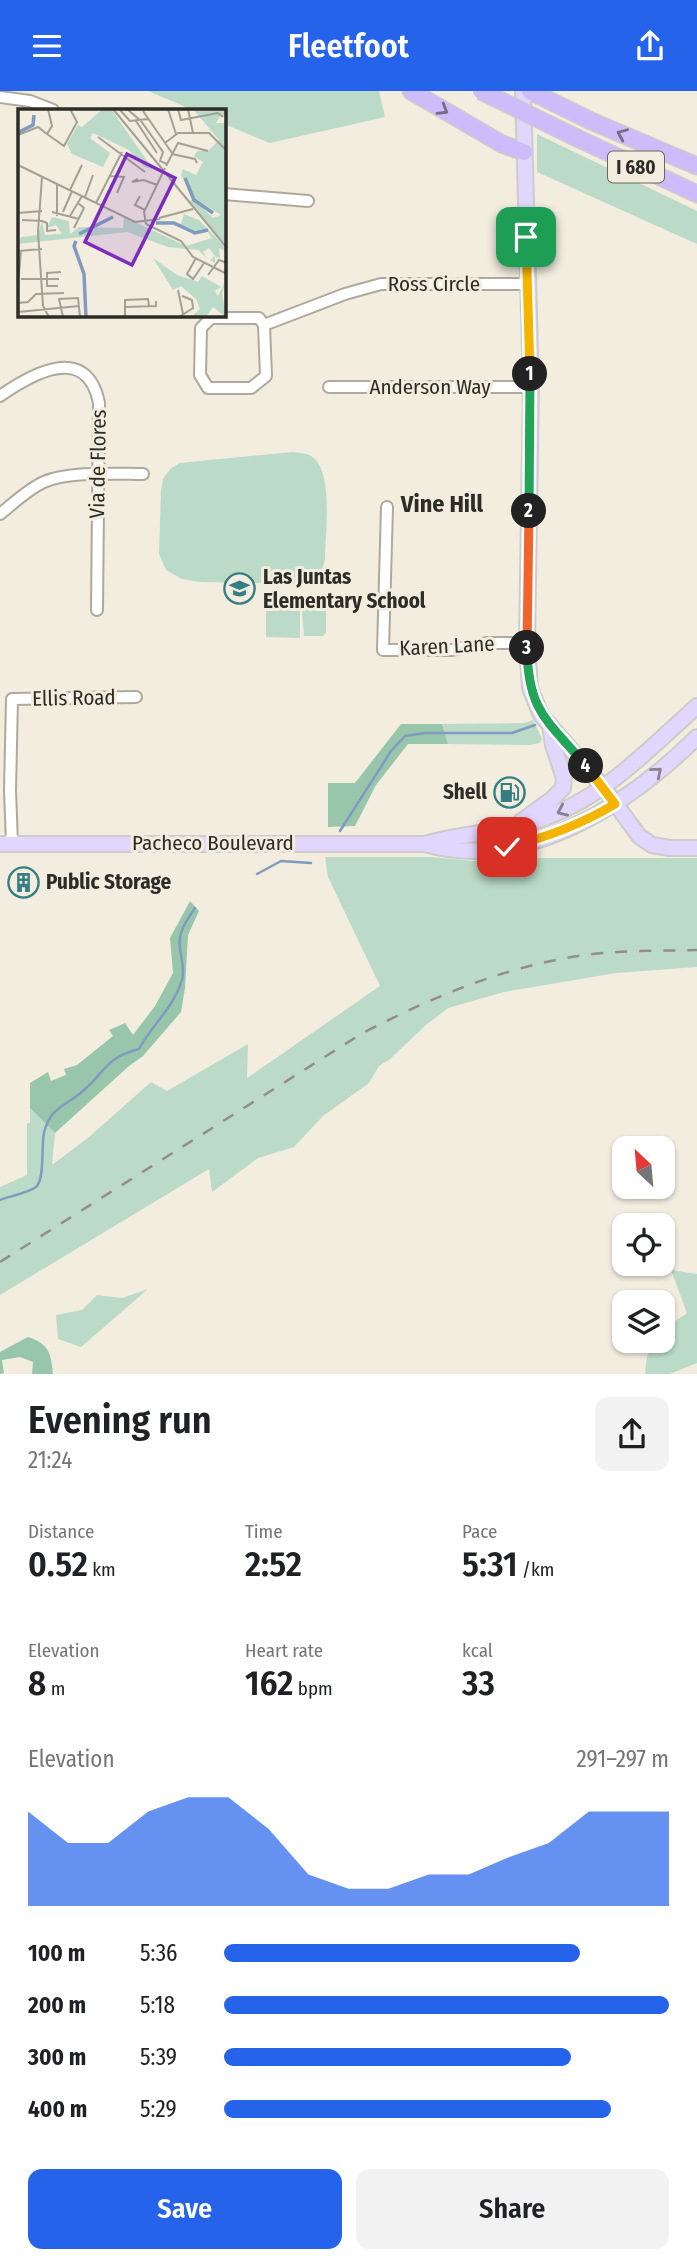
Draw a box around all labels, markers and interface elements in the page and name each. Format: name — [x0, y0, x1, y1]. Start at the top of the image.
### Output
icon: menu — [28, 27, 66, 65]
text: Fleetfoot — [288, 27, 409, 65]
icon: share — [631, 27, 669, 65]
one-way arrow — [436, 102, 449, 115]
inset map — [18, 109, 226, 317]
one-way arrow — [616, 128, 629, 142]
road number: I 680 — [608, 151, 664, 183]
pin — [496, 207, 556, 267]
icon: arrive — [507, 218, 545, 256]
street label: Ross Circle — [388, 271, 480, 297]
pin: 1 — [512, 357, 548, 391]
text: 1 — [525, 362, 534, 385]
street label: Anderson Way — [369, 374, 491, 400]
street label: Via de Flores — [84, 409, 112, 519]
district label: Vine Hill — [400, 490, 484, 518]
pin: 2 — [512, 493, 546, 529]
text: 2 — [524, 499, 533, 522]
place label: Las Juntas Elementary School — [263, 564, 426, 614]
school or university icon: Las Juntas Elementary School — [223, 572, 257, 606]
street label: Karen Lane — [399, 631, 495, 661]
pin: 3 — [510, 631, 544, 665]
text: 3 — [522, 636, 531, 659]
street label: Ellis Road — [32, 684, 116, 712]
pin: 4 — [568, 749, 604, 783]
text: 4 — [581, 754, 590, 777]
one-way arrow — [649, 768, 662, 780]
fuel station icon: Shell — [493, 775, 527, 809]
place label: Shell — [443, 779, 487, 805]
one-way arrow — [556, 803, 569, 817]
pin — [477, 817, 537, 877]
icon: check — [488, 828, 526, 866]
street label: Pacheco Boulevard — [132, 830, 294, 856]
building icon: Public Storage — [6, 865, 40, 899]
place label: Public Storage — [46, 869, 171, 895]
north arrow — [612, 1136, 676, 1199]
map controls — [612, 1136, 675, 1353]
button: locate — [612, 1213, 675, 1276]
button: layers — [612, 1290, 675, 1353]
text: Evening run — [28, 1397, 212, 1443]
button: share — [595, 1397, 669, 1471]
text: 21:24 — [28, 1446, 72, 1474]
text: Distance — [28, 1520, 95, 1543]
text: Time — [245, 1520, 283, 1543]
text: Pace — [462, 1520, 497, 1543]
text: 0.52 — [28, 1543, 88, 1585]
text: 2:52 — [245, 1543, 302, 1585]
text: 5:31 — [462, 1543, 518, 1585]
text: km — [88, 1558, 116, 1581]
text: /km — [518, 1558, 554, 1581]
text: Elevation — [28, 1639, 100, 1662]
text: Heart rate — [245, 1639, 323, 1662]
text: kcal — [462, 1639, 493, 1662]
text: 8 — [28, 1662, 46, 1704]
text: 162 — [245, 1662, 293, 1704]
text: 33 — [462, 1662, 495, 1704]
text: m — [46, 1677, 65, 1700]
text: bpm — [293, 1677, 333, 1700]
text: Elevation — [28, 1745, 115, 1773]
text: 291–297 m — [577, 1745, 669, 1773]
text: 100 m — [28, 1939, 85, 1967]
text: 5:36 — [140, 1939, 177, 1967]
text: 200 m — [28, 1991, 86, 2019]
text: 5:18 — [140, 1991, 175, 2019]
text: 300 m — [28, 2043, 86, 2071]
text: 5:39 — [140, 2043, 177, 2071]
text: 400 m — [28, 2095, 87, 2123]
text: 5:29 — [140, 2095, 177, 2123]
button: Save — [28, 2169, 342, 2249]
button: Share — [356, 2169, 669, 2249]

